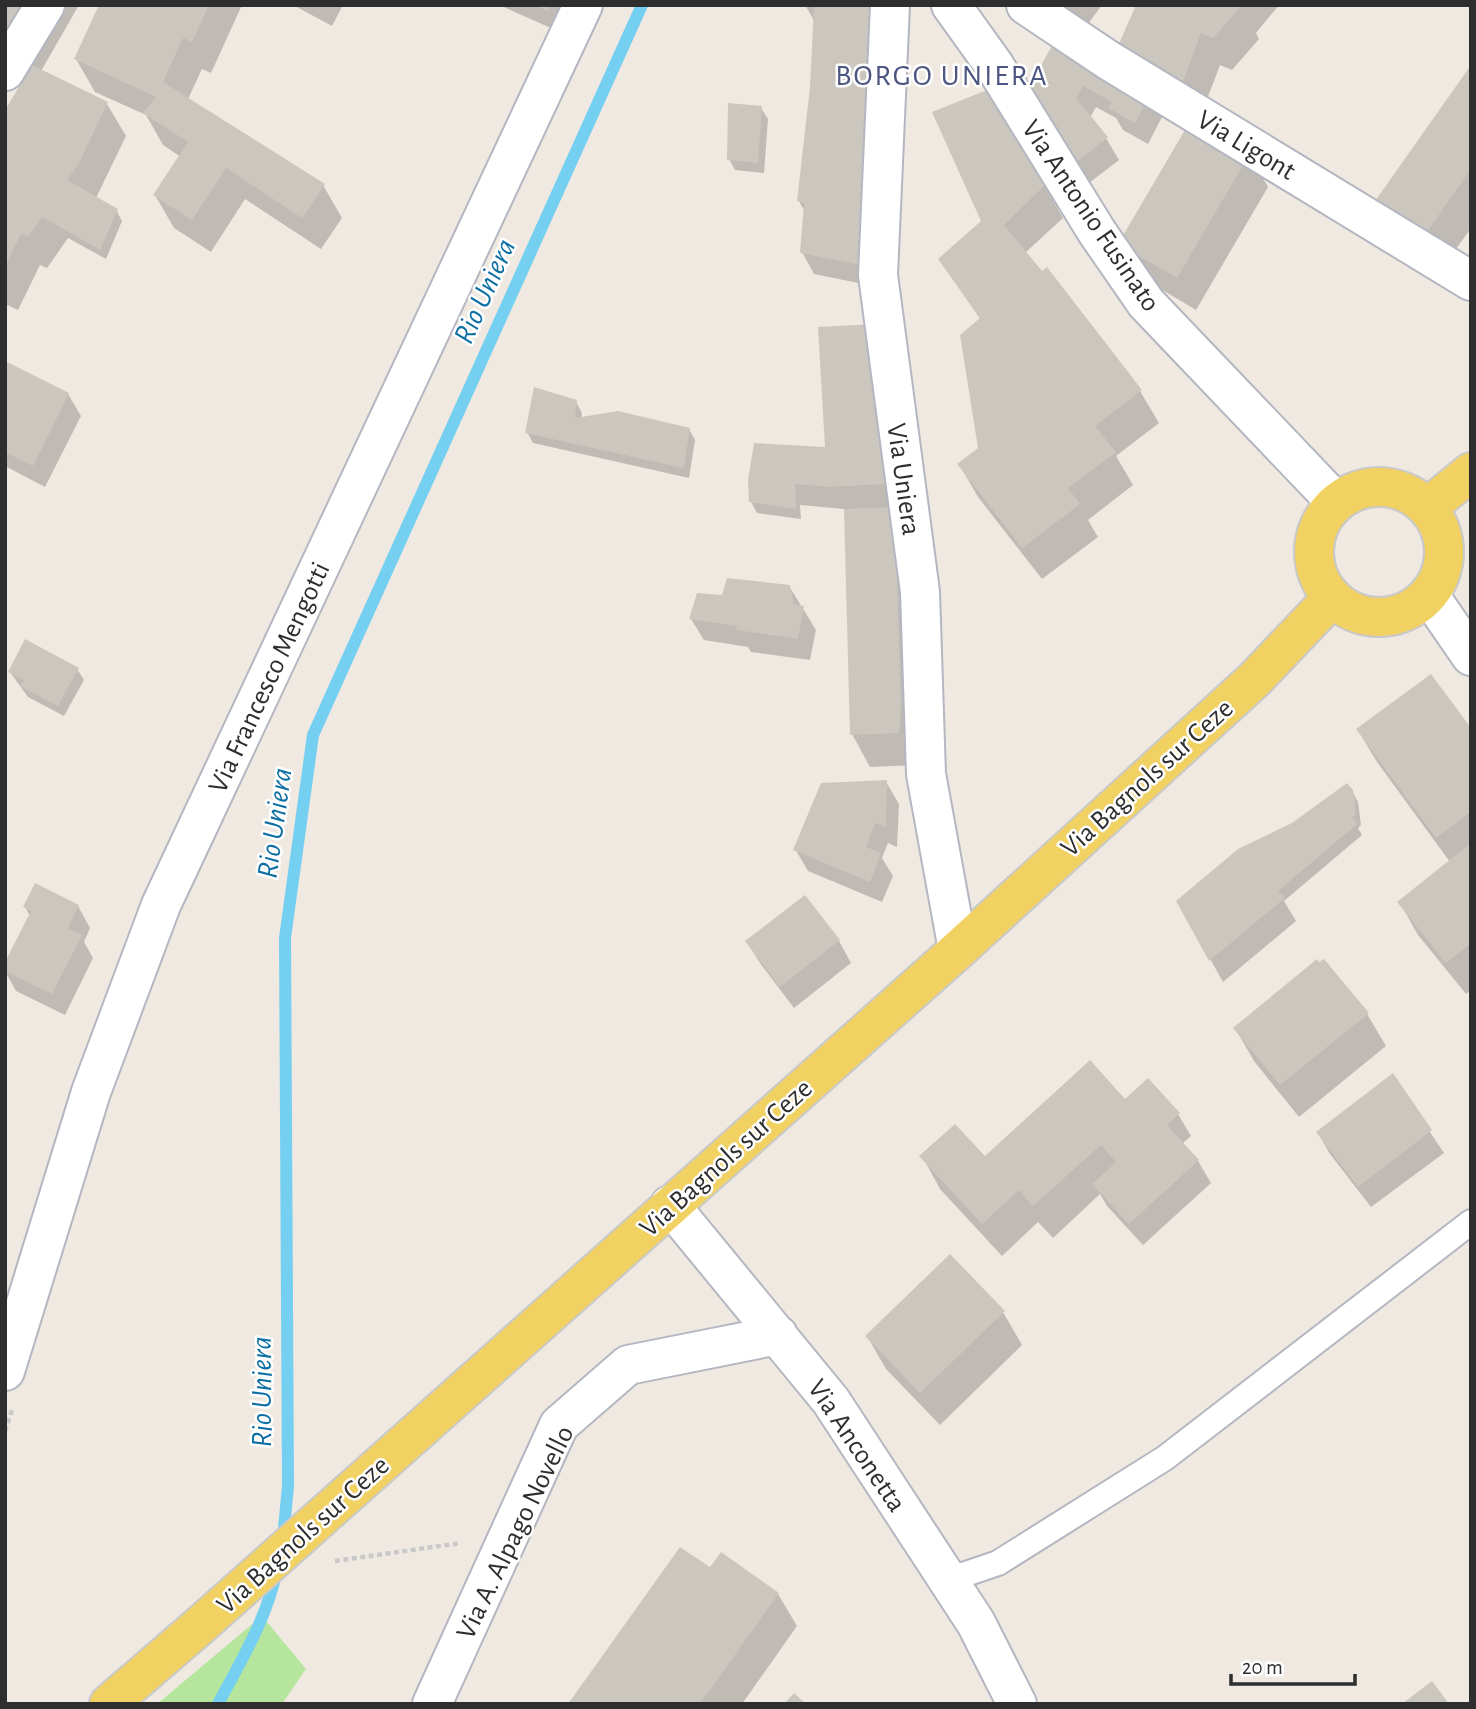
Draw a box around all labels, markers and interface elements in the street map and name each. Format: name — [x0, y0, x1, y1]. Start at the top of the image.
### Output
district label: BORGO UNIERA — [835, 61, 1049, 91]
street label: Via Ligont — [1192, 106, 1300, 186]
street label: Via Antonio Fusinato — [1016, 115, 1165, 317]
water label: Rio Uniera — [449, 235, 521, 348]
street label: Via Uniera — [881, 421, 925, 537]
street label: Via Francesco Mengotti — [204, 558, 336, 798]
street label: Via Bagnols sur Ceze — [1056, 694, 1239, 863]
water label: Rio Uniera — [252, 766, 298, 880]
street label: Via Bagnols sur Ceze — [635, 1074, 818, 1243]
water label: Rio Uniera — [247, 1336, 277, 1448]
street label: Via Anconetta — [802, 1375, 911, 1517]
street label: Via A. Alpago Novello — [452, 1422, 580, 1644]
street label: Via Bagnols sur Ceze — [212, 1451, 395, 1620]
scale bar — [1231, 1642, 1355, 1686]
text: 20 m — [1242, 1657, 1283, 1678]

